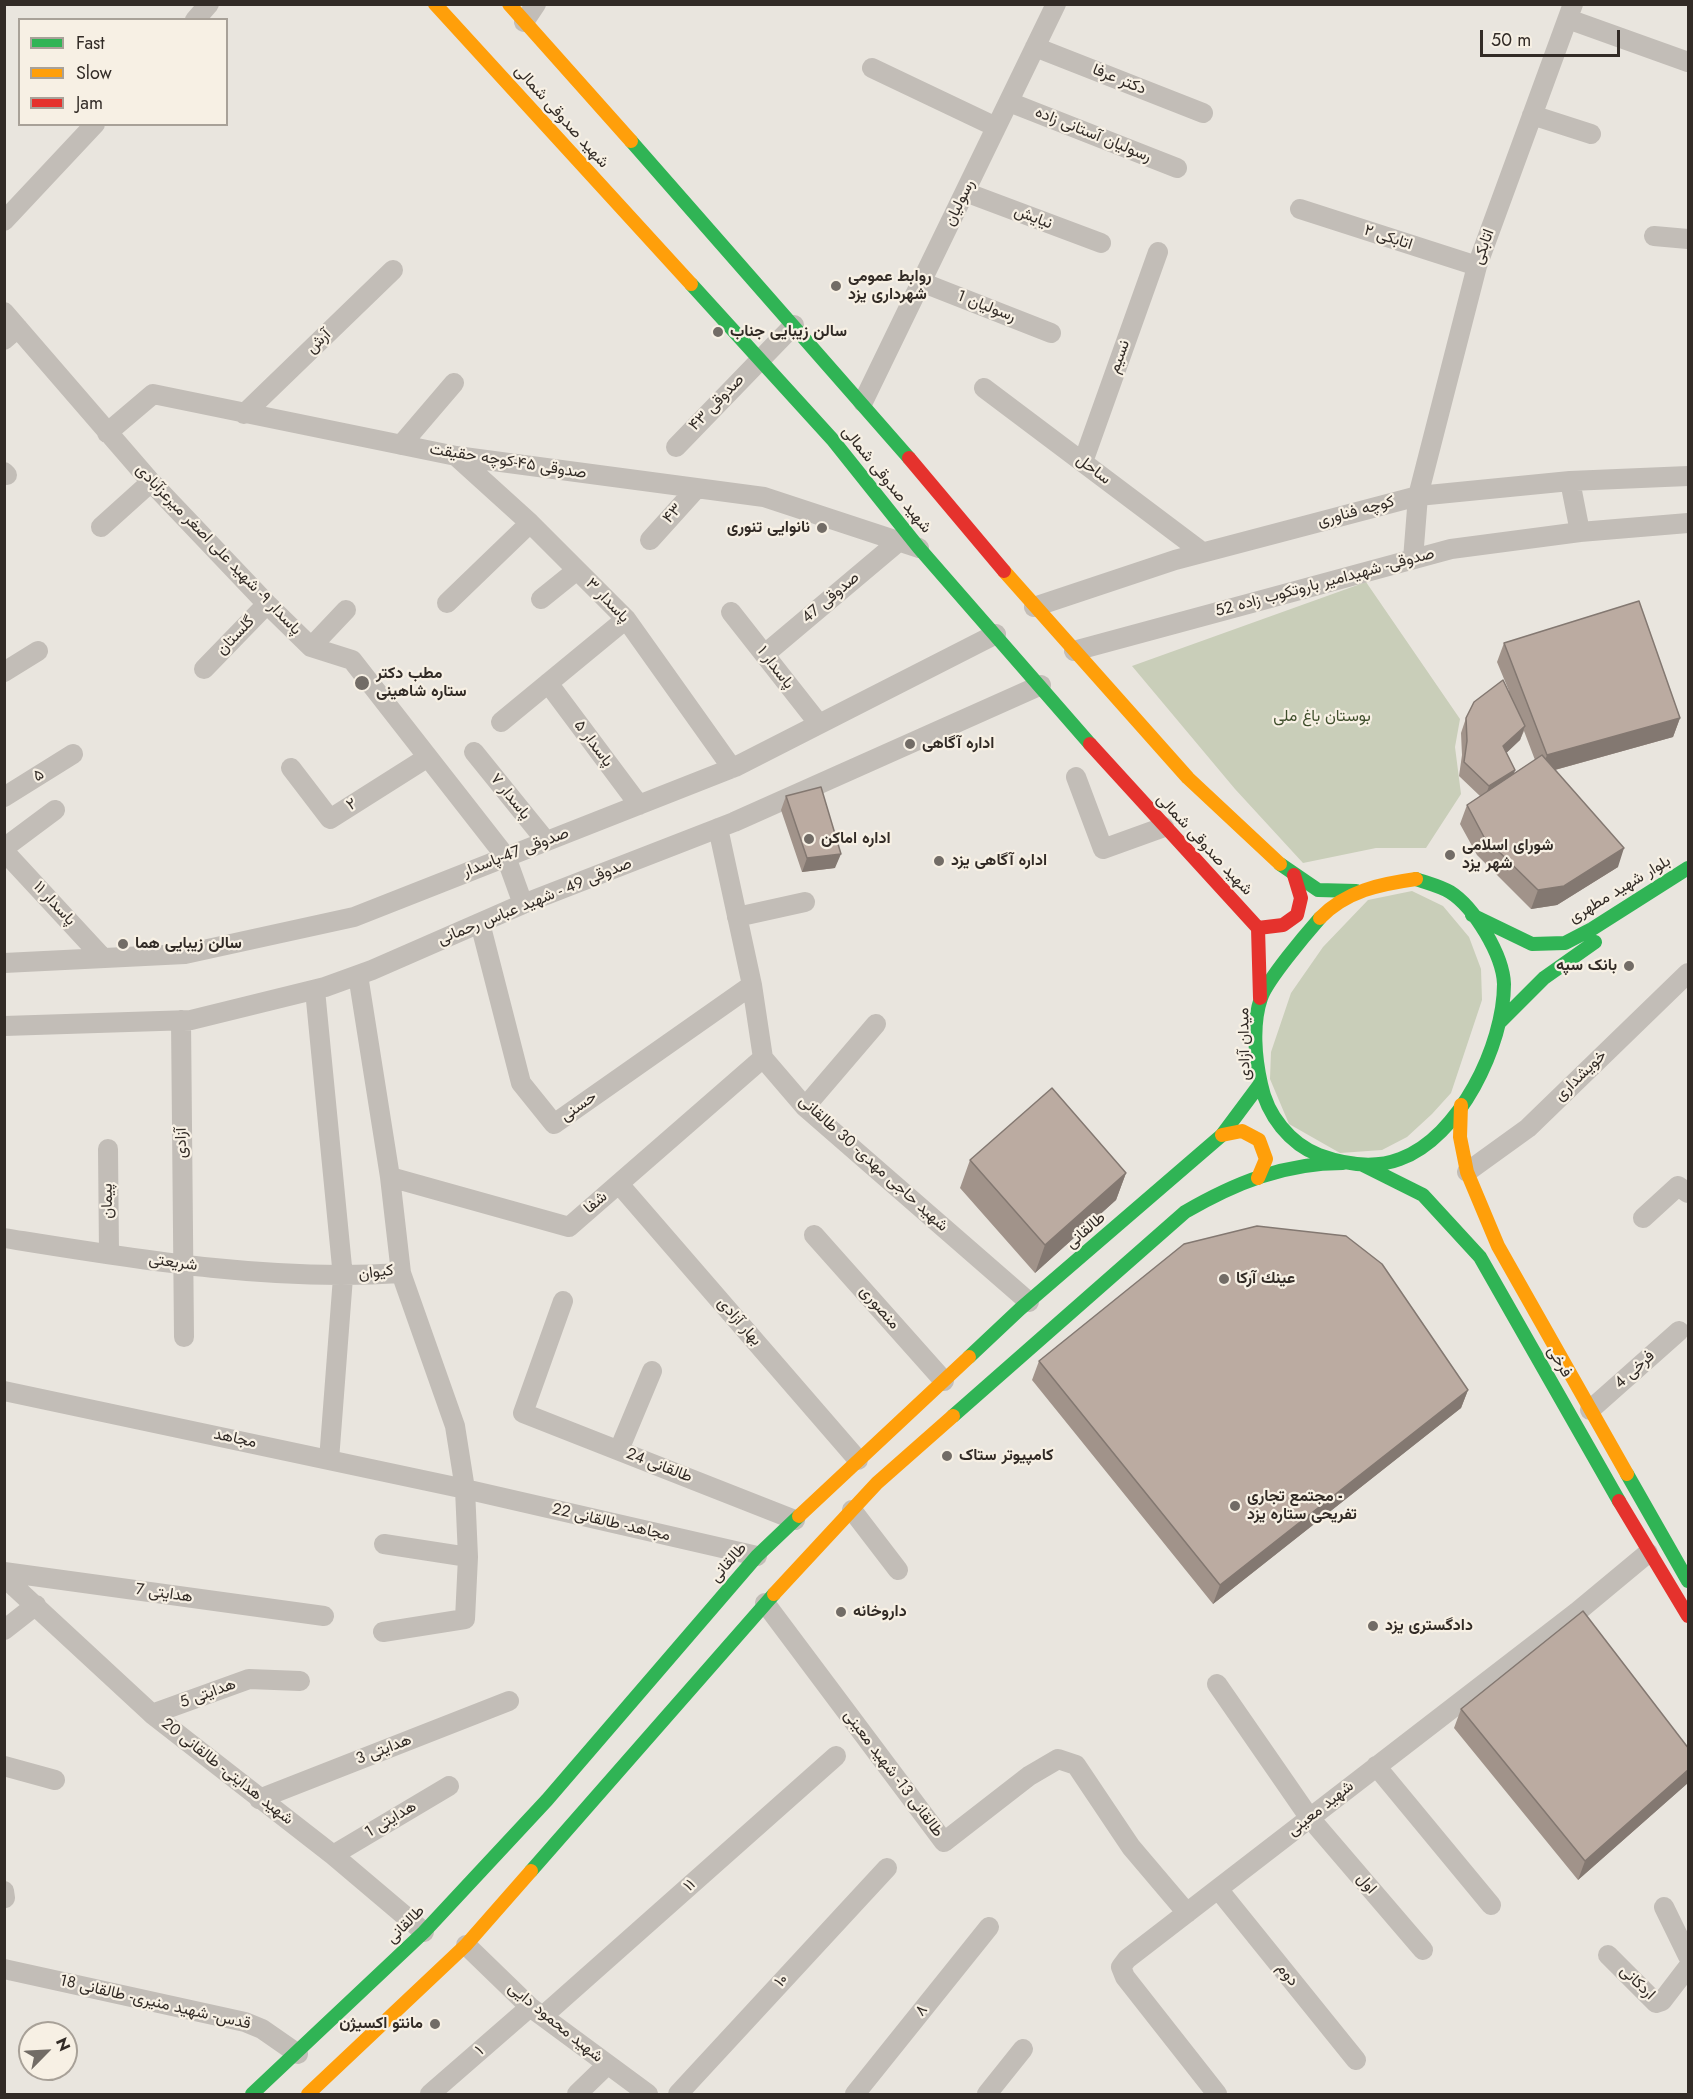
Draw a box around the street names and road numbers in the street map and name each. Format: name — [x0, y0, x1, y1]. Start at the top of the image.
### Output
street label: شهید صدوقی شمالی — [510, 61, 612, 173]
street label: دکتر عرفا — [1089, 61, 1149, 99]
street label: رسولیان آستانی زاده — [1032, 103, 1154, 167]
street label: رسولیان — [941, 177, 979, 229]
street label: نیایش — [1011, 202, 1055, 234]
street label: اتابکی ۲ — [1361, 221, 1415, 255]
street label: اتابکی — [1469, 227, 1499, 267]
street label: رسولیان 1 — [954, 287, 1018, 327]
street label: آرش — [303, 326, 335, 358]
street label: نسیم — [1105, 338, 1135, 376]
street label: صدوقی ۴۳ — [685, 371, 749, 435]
street label: شهید صدوقی شمالی — [837, 423, 935, 537]
street label: صدوقی ۴۵-کوچه حقیقت — [428, 440, 588, 484]
street label: ساحل — [1072, 451, 1114, 489]
street label: پاسدار ۹- شهید علی اصغر میرعزآبادی — [131, 460, 305, 640]
street label: کوچه فناوری — [1315, 493, 1397, 531]
street label: ۴۳ — [659, 500, 687, 528]
street label: 52 صدوقی- شهیدامیر باروتکوب زاده — [1213, 544, 1437, 622]
street label: صدوقی 47 — [798, 568, 864, 628]
street label: پاسدار ۳ — [581, 575, 633, 627]
street label: گلستان — [213, 612, 259, 660]
street label: پاسدار ۱ — [752, 643, 798, 693]
street label: پاسدار ۵ — [569, 717, 617, 771]
street label: ۵ — [30, 765, 48, 787]
street label: پاسدار ۷ — [486, 770, 534, 824]
street label: شهید صدوقی شمالی — [1152, 790, 1256, 900]
street label: ۲ — [343, 795, 361, 815]
street label: صدوقی 47-پاسدار — [460, 824, 572, 882]
street label: بلوار شهید مطهری — [1566, 852, 1674, 928]
street label: صدوقی 49 - شهید عباس رحمانی — [435, 854, 635, 950]
street label: پاسدار ۱۱ — [29, 878, 79, 930]
street label: میدان آزادی — [1235, 1007, 1255, 1081]
street label: خویشداری — [1551, 1046, 1611, 1106]
street label: حسنی — [557, 1088, 601, 1126]
street label: شهید حاجی مهدی- 30 طالقانی — [794, 1092, 952, 1236]
street label: آزادی — [172, 1127, 192, 1159]
street label: پیمان — [98, 1183, 118, 1219]
street label: شفا — [580, 1188, 612, 1218]
street label: طالقانی — [1062, 1209, 1110, 1253]
street label: شریعتی — [147, 1250, 199, 1276]
street label: کیوان — [357, 1261, 395, 1285]
street label: منصوری — [855, 1282, 903, 1334]
street label: بهار آزادی — [713, 1294, 765, 1350]
street label: فرخی — [1542, 1343, 1576, 1381]
street label: فرخی 4 — [1611, 1347, 1659, 1393]
street label: مجاهد — [212, 1425, 258, 1453]
street label: طالقانی 24 — [623, 1445, 695, 1487]
street label: مجاهد- طالقانی 22 — [550, 1500, 672, 1546]
street label: طالقانی — [707, 1539, 751, 1587]
street label: هدایتی 7 — [134, 1580, 194, 1608]
street label: هدایتی 5 — [177, 1675, 239, 1713]
street label: طالقانی 13- شهید معینی — [839, 1707, 947, 1841]
street label: شهید هدایتی- طالقانی 20 — [157, 1715, 297, 1829]
street label: هدایتی 3 — [353, 1731, 415, 1769]
street label: شهید معینی — [1284, 1777, 1358, 1841]
street label: هدایتی 1 — [362, 1797, 420, 1843]
street label: اول — [1352, 1870, 1380, 1898]
street label: ۱۱ — [680, 1876, 700, 1896]
street label: طالقانی — [383, 1902, 429, 1948]
street label: دوم — [1272, 1960, 1302, 1990]
street label: اردکانی — [1615, 1962, 1659, 2004]
street label: ۱۰ — [771, 1970, 793, 1992]
street label: قدس- شهید منیری- طالقانی 18 — [58, 1972, 252, 2034]
street label: شهید محمود دایی — [504, 1979, 606, 2067]
street label: ۸ — [912, 2001, 932, 2021]
street label: ۱ — [472, 2042, 488, 2060]

